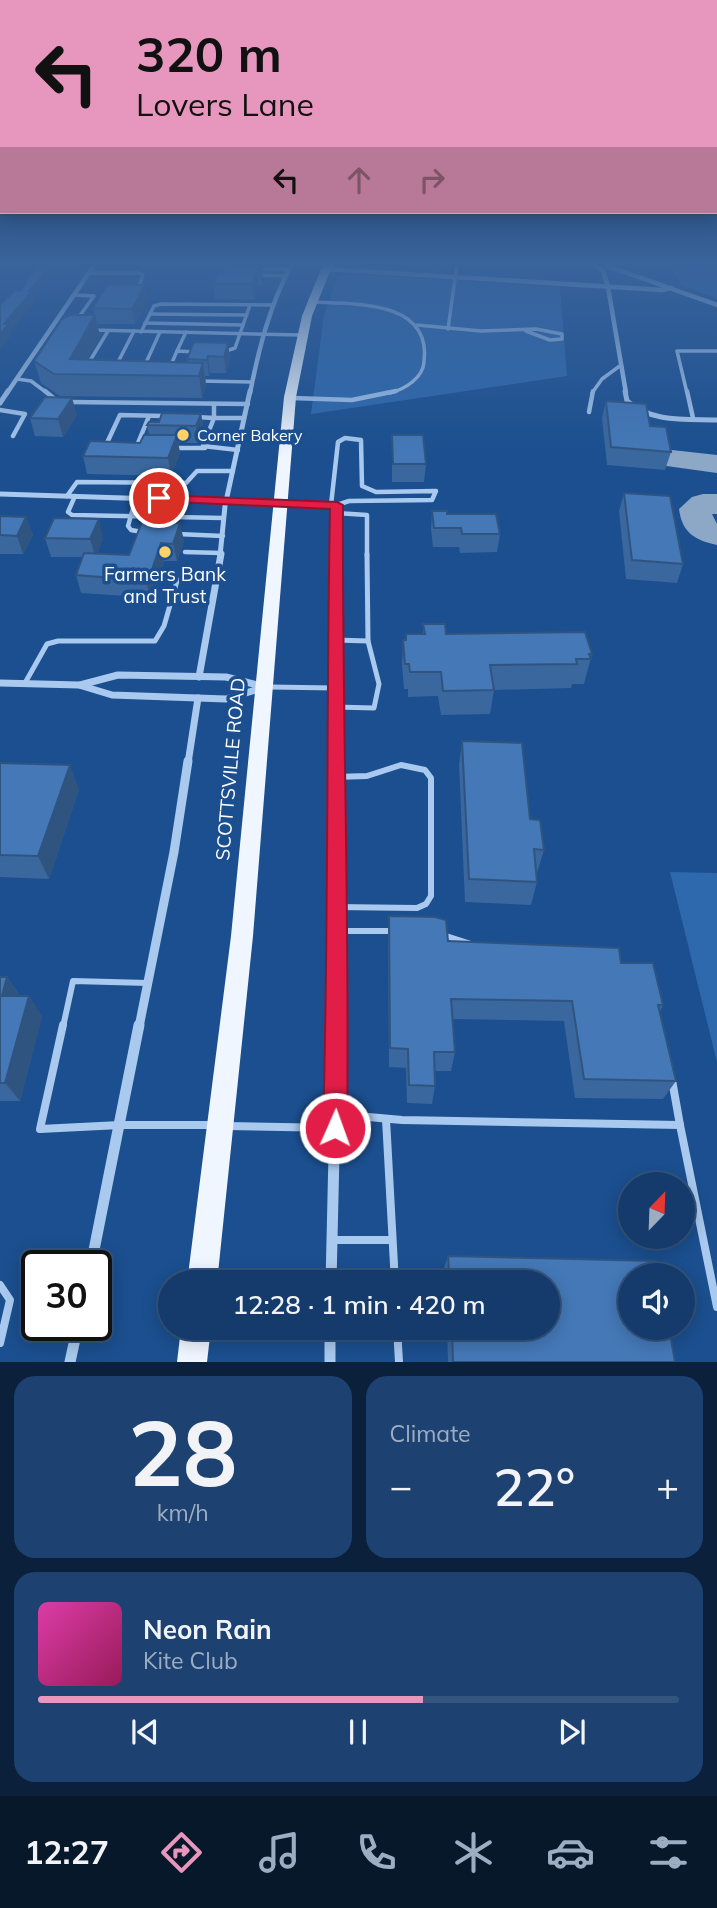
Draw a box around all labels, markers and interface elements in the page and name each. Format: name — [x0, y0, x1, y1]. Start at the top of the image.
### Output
text: 320 m — [136, 23, 282, 84]
icon: left — [21, 28, 112, 119]
text: Lovers Lane — [136, 84, 314, 124]
icon: left — [267, 161, 305, 199]
icon: ahead — [340, 161, 378, 199]
icon: right — [413, 161, 451, 199]
place label: Corner Bakery — [197, 425, 303, 445]
marker: Corner Bakery — [175, 427, 191, 443]
pin — [129, 468, 189, 528]
icon: arrive — [140, 479, 178, 517]
marker: Farmers Bank and Trust — [157, 544, 173, 560]
place label: Farmers Bank and Trust — [104, 562, 226, 608]
street label: SCOTTSVILLE ROAD — [210, 677, 250, 861]
position arrow — [298, 1091, 372, 1165]
north arrow — [618, 1172, 695, 1250]
map controls — [618, 1172, 695, 1340]
speed limit sign: 30 — [21, 1250, 112, 1341]
button: sound — [618, 1263, 695, 1340]
text: 12:28 · 1 min · 420 m — [232, 1288, 486, 1321]
text: 28 — [128, 1395, 237, 1509]
text: Climate — [390, 1419, 471, 1448]
text: 22° — [493, 1454, 575, 1519]
text: − — [390, 1462, 412, 1510]
text: + — [656, 1462, 679, 1510]
text: km/h — [157, 1498, 209, 1527]
text: Neon Rain — [143, 1613, 272, 1646]
text: Kite Club — [143, 1646, 238, 1675]
icon: previous — [126, 1713, 164, 1751]
icon: pause — [339, 1713, 377, 1751]
icon: next — [553, 1713, 591, 1751]
icon: directions — [157, 1828, 206, 1877]
icon: music — [255, 1828, 304, 1877]
icon: phone — [352, 1828, 401, 1877]
icon: climate — [449, 1828, 498, 1877]
icon: car — [546, 1828, 595, 1877]
icon: filters — [644, 1828, 693, 1877]
text: 12:27 — [24, 1832, 109, 1872]

